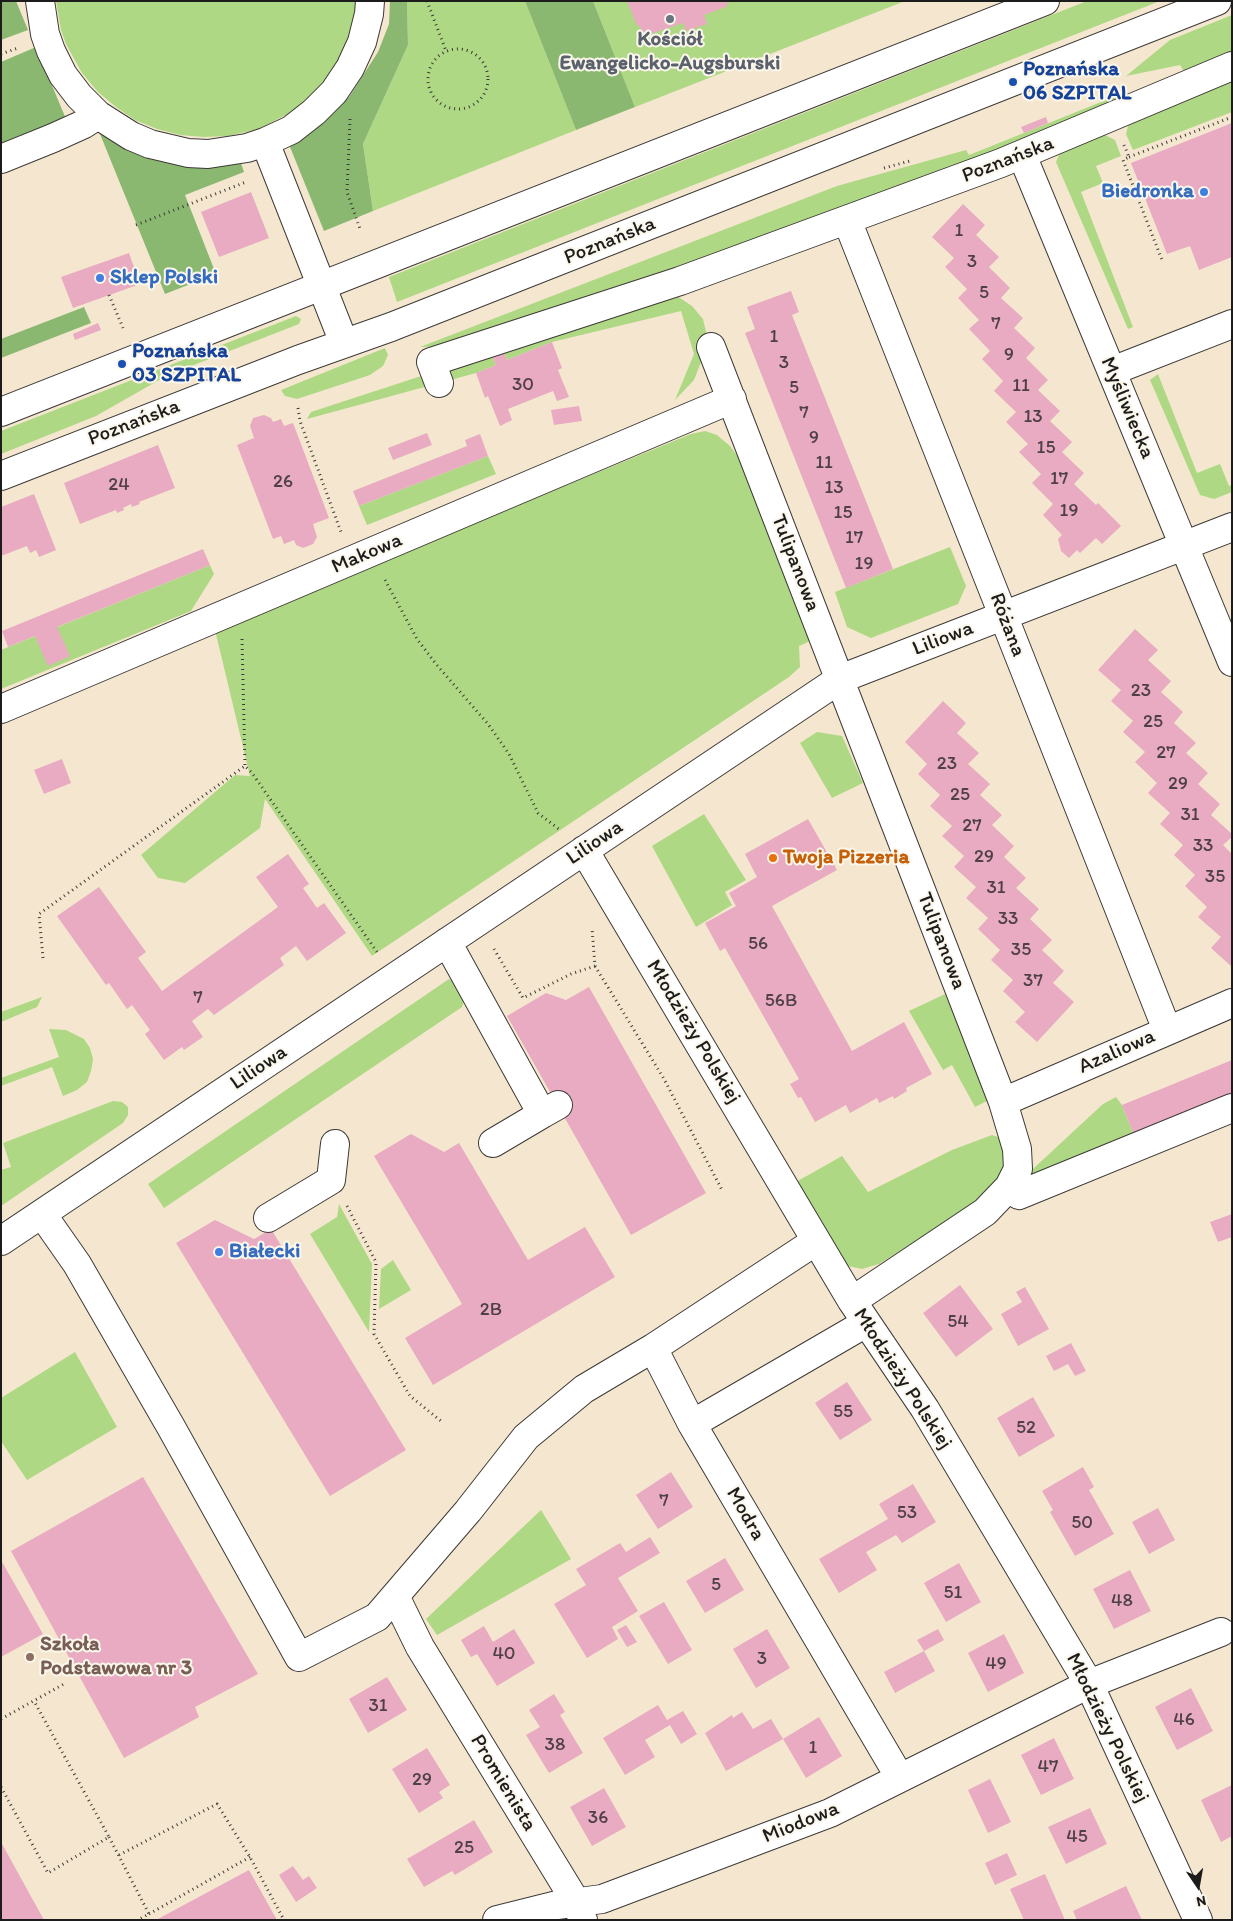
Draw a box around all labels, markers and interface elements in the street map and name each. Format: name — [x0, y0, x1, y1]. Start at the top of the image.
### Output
marker: Kościół Ewangelicko-Augsburski — [664, 13, 676, 25]
place label: Kościół Ewangelicko-Augsburski — [560, 27, 780, 77]
place label: Poznańska 06 SZPITAL — [1023, 57, 1131, 107]
marker: Poznańska 06 SZPITAL — [1007, 76, 1019, 88]
street label: Poznańska — [959, 131, 1057, 189]
place label: Biedronka — [1101, 179, 1194, 205]
marker: Biedronka — [1198, 186, 1210, 198]
street label: Poznańska — [561, 211, 659, 271]
house number: 1 — [955, 220, 963, 242]
house number: 3 — [967, 251, 977, 273]
place label: Sklep Polski — [110, 265, 218, 291]
marker: Sklep Polski — [94, 272, 106, 284]
house number: 5 — [979, 282, 989, 304]
house number: 7 — [991, 313, 1001, 335]
house number: 1 — [770, 326, 778, 348]
place label: Poznańska 03 SZPITAL — [132, 339, 241, 389]
house number: 9 — [1004, 344, 1014, 366]
house number: 3 — [779, 352, 789, 374]
street label: Myśliwiecka — [1094, 353, 1160, 463]
marker: Poznańska 03 SZPITAL — [116, 358, 128, 370]
house number: 30 — [512, 374, 534, 396]
house number: 11 — [1012, 375, 1030, 397]
house number: 5 — [789, 377, 799, 399]
street label: Poznańska — [85, 394, 183, 452]
house number: 7 — [799, 402, 809, 424]
house number: 13 — [1023, 406, 1043, 428]
house number: 9 — [809, 427, 819, 449]
house number: 15 — [1037, 437, 1055, 459]
house number: 11 — [815, 452, 833, 474]
house number: 17 — [1050, 468, 1068, 490]
house number: 26 — [273, 471, 293, 493]
house number: 24 — [108, 474, 130, 496]
house number: 13 — [824, 477, 844, 499]
house number: 19 — [1060, 500, 1078, 522]
house number: 15 — [834, 502, 852, 524]
street label: Tulipanowa — [765, 511, 825, 615]
house number: 17 — [845, 527, 863, 549]
street label: Makowa — [328, 528, 406, 580]
house number: 19 — [855, 553, 873, 575]
street label: Różana — [983, 590, 1031, 660]
street label: Liliowa — [909, 616, 977, 662]
house number: 23 — [1131, 680, 1151, 702]
house number: 25 — [1143, 711, 1163, 733]
house number: 27 — [1156, 742, 1176, 764]
house number: 23 — [937, 753, 957, 775]
house number: 29 — [1168, 773, 1188, 795]
house number: 25 — [950, 784, 970, 806]
house number: 31 — [1180, 804, 1200, 826]
street label: Liliowa — [562, 815, 628, 871]
house number: 27 — [962, 815, 982, 837]
house number: 33 — [1193, 835, 1213, 857]
place label: Twoja Pizzeria — [783, 845, 909, 871]
house number: 29 — [974, 846, 994, 868]
marker: Twoja Pizzeria — [767, 852, 779, 864]
house number: 35 — [1205, 866, 1225, 888]
house number: 31 — [986, 877, 1006, 899]
street label: Tulipanowa — [911, 889, 971, 993]
house number: 33 — [998, 908, 1018, 930]
house number: 56 — [748, 933, 768, 955]
house number: 35 — [1011, 939, 1031, 961]
street label: Młodzieży Polskiej — [640, 956, 746, 1108]
house number: 37 — [1023, 970, 1043, 992]
house number: 7 — [193, 987, 203, 1009]
house number: 56B — [765, 990, 797, 1012]
street label: Azaliowa — [1075, 1024, 1159, 1080]
street label: Liliowa — [226, 1040, 292, 1096]
place label: Białecki — [229, 1239, 300, 1265]
marker: Białecki — [213, 1246, 225, 1258]
house number: 2B — [480, 1299, 502, 1321]
street label: Młodzieży Polskiej — [847, 1304, 957, 1454]
house number: 54 — [947, 1311, 969, 1333]
house number: 55 — [833, 1401, 853, 1423]
house number: 52 — [1016, 1417, 1036, 1439]
street label: Modra — [720, 1483, 770, 1545]
house number: 7 — [659, 1490, 669, 1512]
house number: 53 — [897, 1502, 917, 1524]
house number: 50 — [1071, 1512, 1093, 1534]
house number: 5 — [711, 1574, 721, 1596]
house number: 51 — [944, 1582, 962, 1604]
house number: 48 — [1111, 1590, 1133, 1612]
place label: Szkoła Podstawowa nr 3 — [40, 1632, 192, 1682]
house number: 40 — [492, 1643, 516, 1665]
house number: 3 — [757, 1648, 767, 1670]
street label: Młodzieży Polskiej — [1060, 1649, 1154, 1807]
marker: Szkoła Podstawowa nr 3 — [24, 1651, 36, 1663]
house number: 49 — [985, 1653, 1007, 1675]
house number: 31 — [368, 1695, 388, 1717]
house number: 46 — [1173, 1709, 1195, 1731]
street label: Promienista — [464, 1730, 542, 1836]
house number: 38 — [545, 1734, 565, 1756]
house number: 1 — [809, 1737, 817, 1759]
house number: 47 — [1038, 1756, 1058, 1778]
house number: 29 — [412, 1769, 432, 1791]
street label: Miodowa — [759, 1796, 843, 1850]
house number: 36 — [588, 1807, 608, 1829]
house number: 45 — [1066, 1826, 1088, 1848]
house number: 25 — [454, 1837, 474, 1859]
north arrow — [1173, 1861, 1223, 1911]
text: N — [1195, 1892, 1208, 1910]

